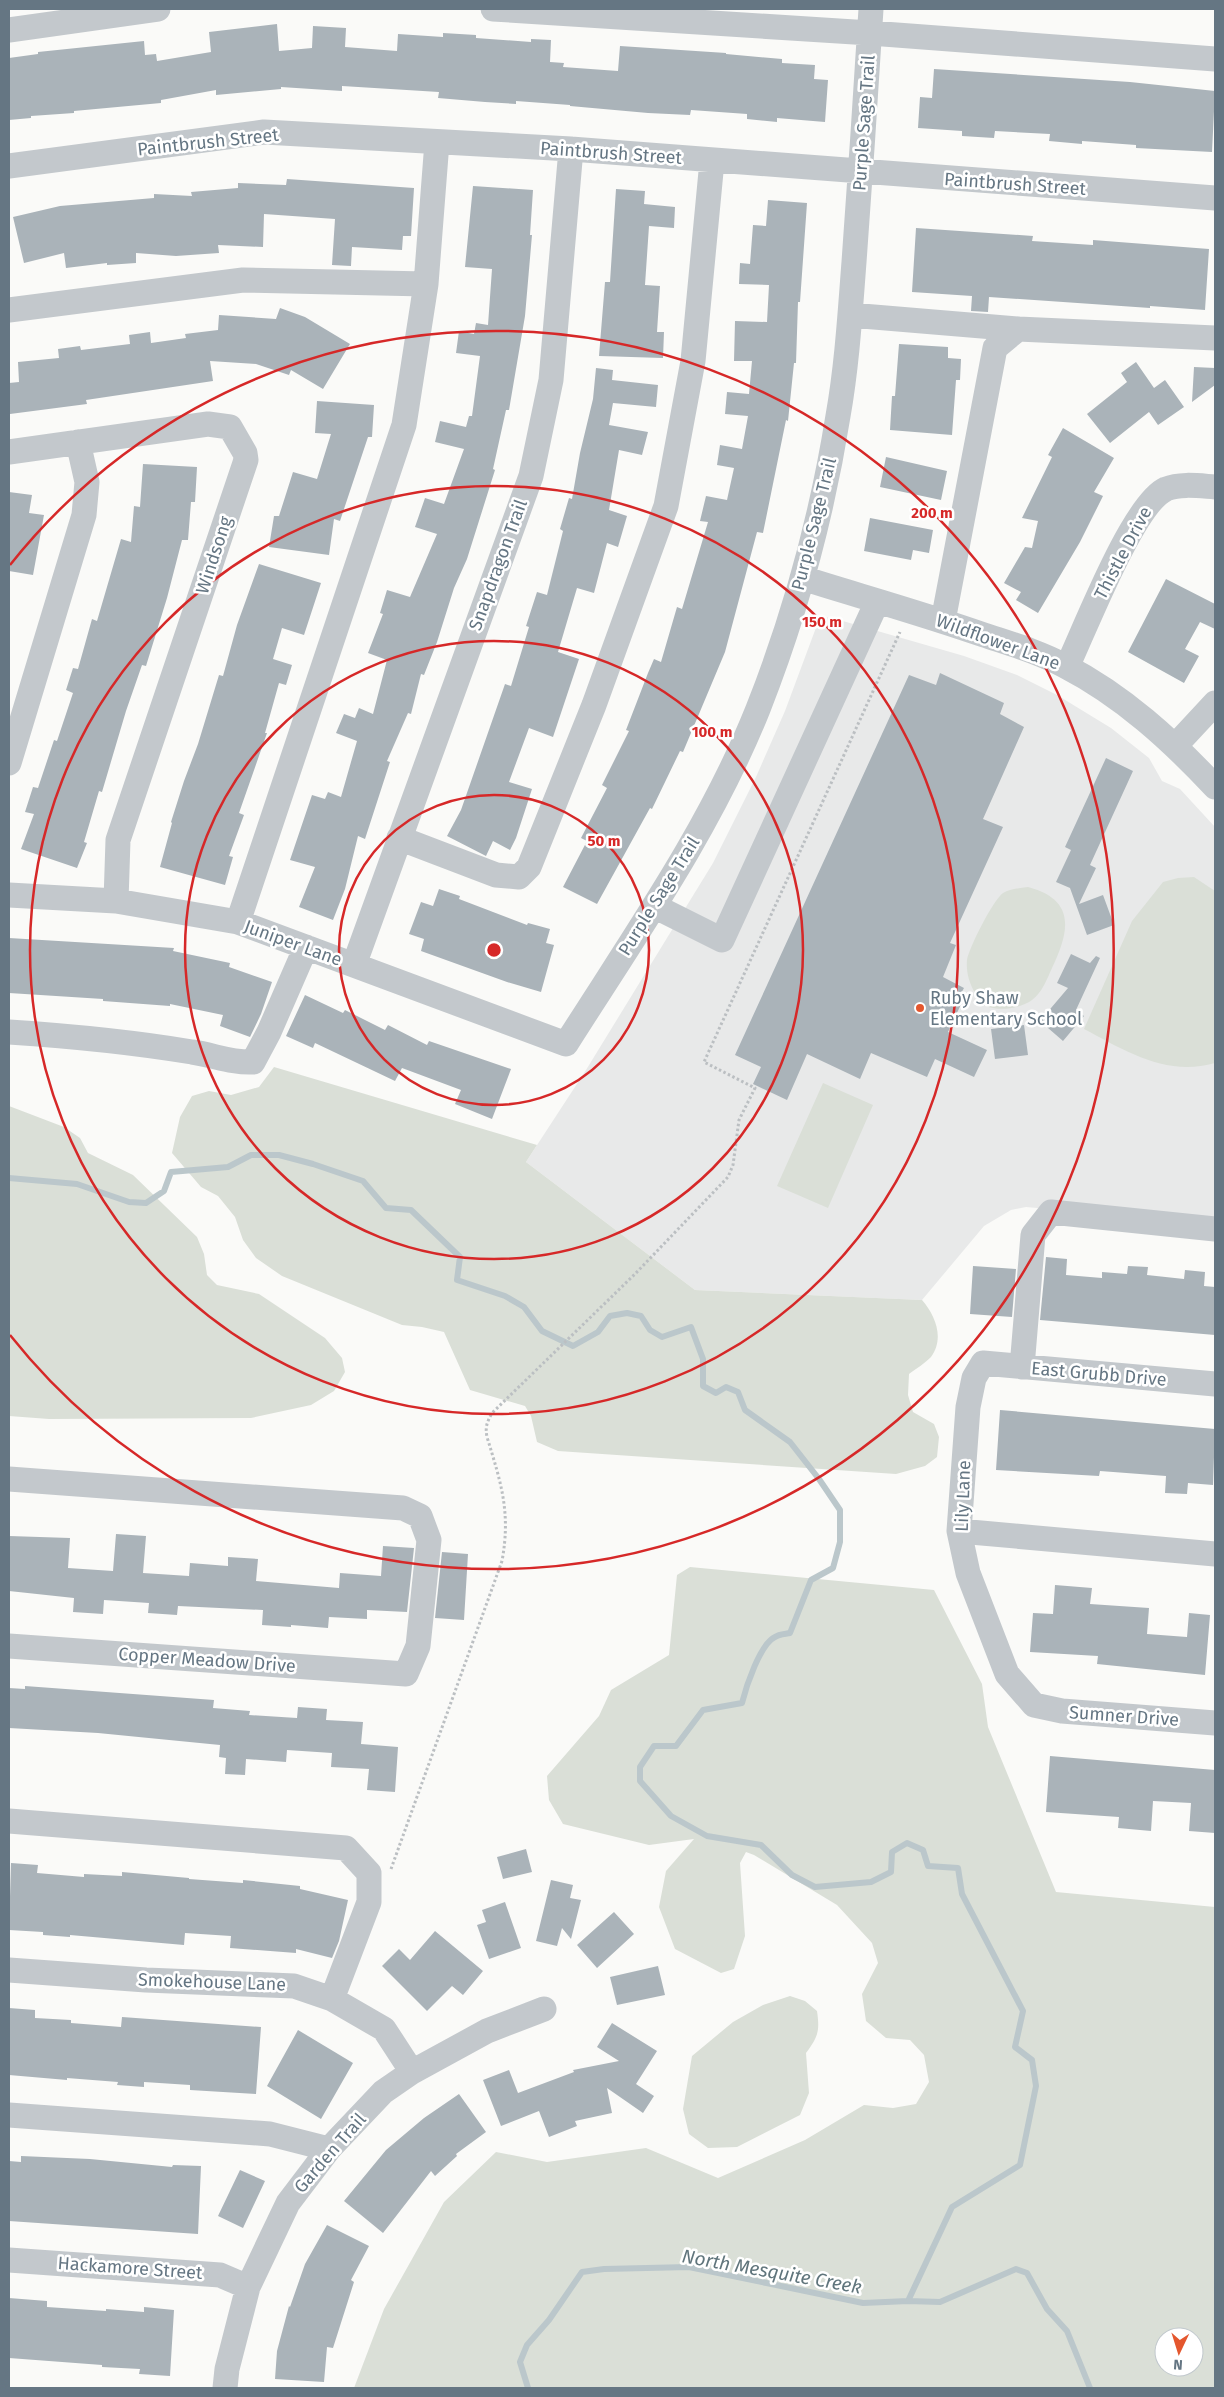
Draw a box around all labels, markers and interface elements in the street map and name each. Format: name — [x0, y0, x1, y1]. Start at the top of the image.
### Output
street label: Purple Sage Trail — [848, 54, 880, 192]
street label: Paintbrush Street — [136, 124, 280, 160]
street label: Paintbrush Street — [539, 137, 683, 169]
street label: Paintbrush Street — [943, 168, 1087, 200]
street label: Purple Sage Trail — [787, 455, 841, 593]
street label: Snapdragon Trail — [464, 497, 532, 633]
street label: Thistle Drive — [1089, 503, 1157, 603]
text: 200 m — [911, 504, 953, 522]
street label: Windsong — [191, 513, 237, 596]
street label: Wildflower Lane — [933, 609, 1063, 675]
text: 150 m — [802, 613, 842, 631]
text: 100 m — [692, 723, 732, 741]
text: 50 m — [587, 832, 621, 850]
street label: Purple Sage Trail — [614, 832, 704, 960]
street label: Juniper Lane — [241, 915, 345, 971]
centre of rings — [485, 941, 503, 959]
place label: Ruby Shaw Elementary School — [930, 987, 1082, 1030]
marker: Ruby Shaw Elementary School — [914, 1002, 926, 1014]
street label: East Grubb Drive — [1030, 1357, 1168, 1391]
street label: Lily Lane — [951, 1460, 975, 1532]
street label: Copper Meadow Drive — [118, 1643, 296, 1677]
street label: Sumner Drive — [1068, 1701, 1180, 1731]
street label: Smokehouse Lane — [138, 1968, 286, 1996]
street label: Garden Trail — [289, 2109, 371, 2197]
water label: North Mesquite Creek — [680, 2244, 864, 2299]
street label: Hackamore Street — [57, 2252, 204, 2284]
north arrow — [1154, 2327, 1204, 2377]
text: N — [1173, 2356, 1183, 2373]

